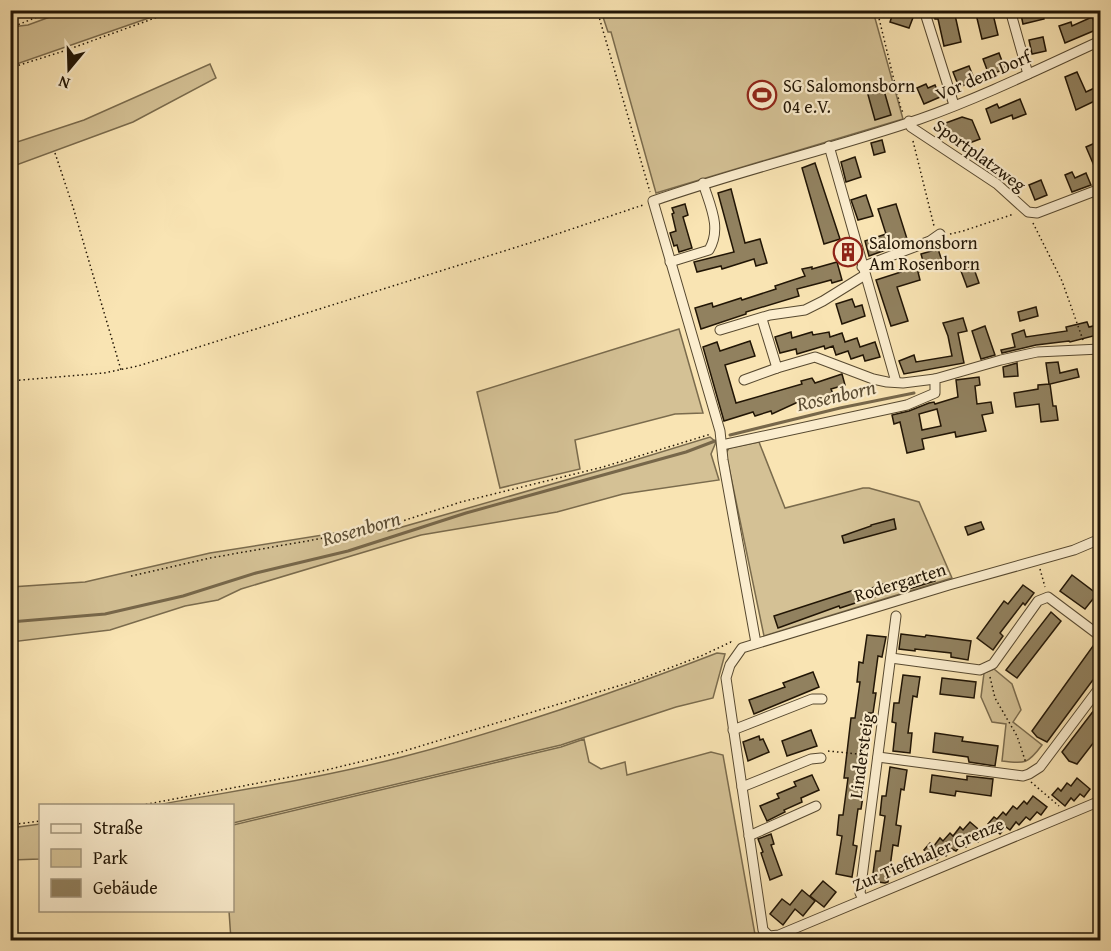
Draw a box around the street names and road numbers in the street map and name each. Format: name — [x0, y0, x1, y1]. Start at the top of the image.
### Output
street label: Vor dem Dorf — [931, 42, 1037, 107]
street label: Sportplatzweg — [928, 112, 1032, 198]
street label: Rodergarten — [851, 555, 949, 609]
street label: Lindersteig — [842, 712, 880, 800]
street label: Zur Tiefthaler Grenze — [848, 810, 1008, 898]

